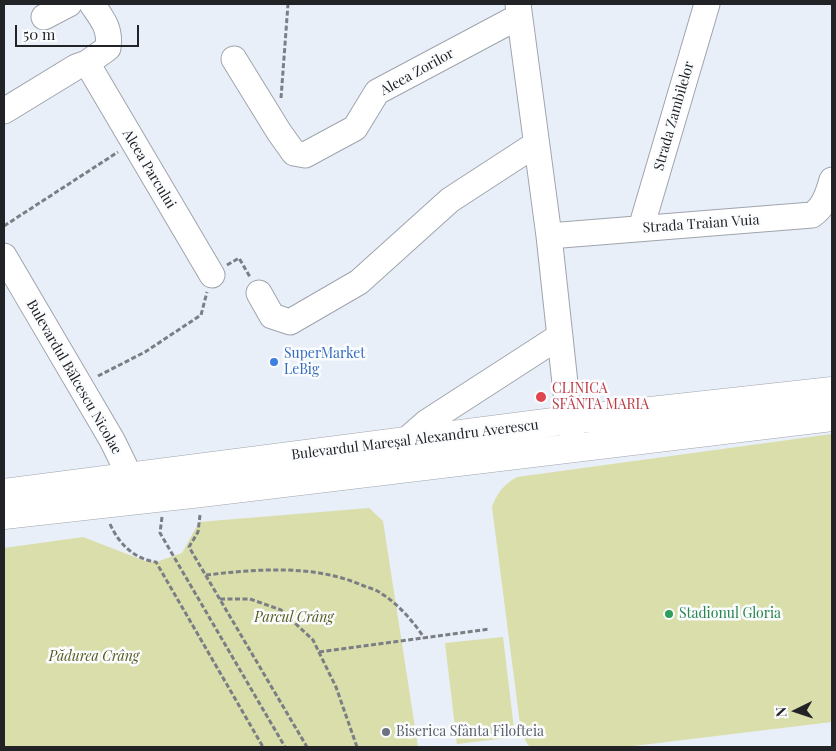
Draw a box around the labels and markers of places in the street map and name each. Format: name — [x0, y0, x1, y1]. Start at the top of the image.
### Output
place label: SuperMarket LeBig — [284, 346, 365, 378]
marker: SuperMarket LeBig — [268, 356, 280, 368]
place label: CLINICA SFÂNTA MARIA — [552, 381, 649, 414]
marker: CLINICA SFÂNTA MARIA — [534, 390, 548, 404]
place label: Stadionul Gloria — [679, 606, 781, 622]
marker: Stadionul Gloria — [663, 608, 675, 620]
place label: Biserica Sfânta Filofteia — [396, 724, 544, 740]
marker: Biserica Sfânta Filofteia — [380, 726, 392, 738]

